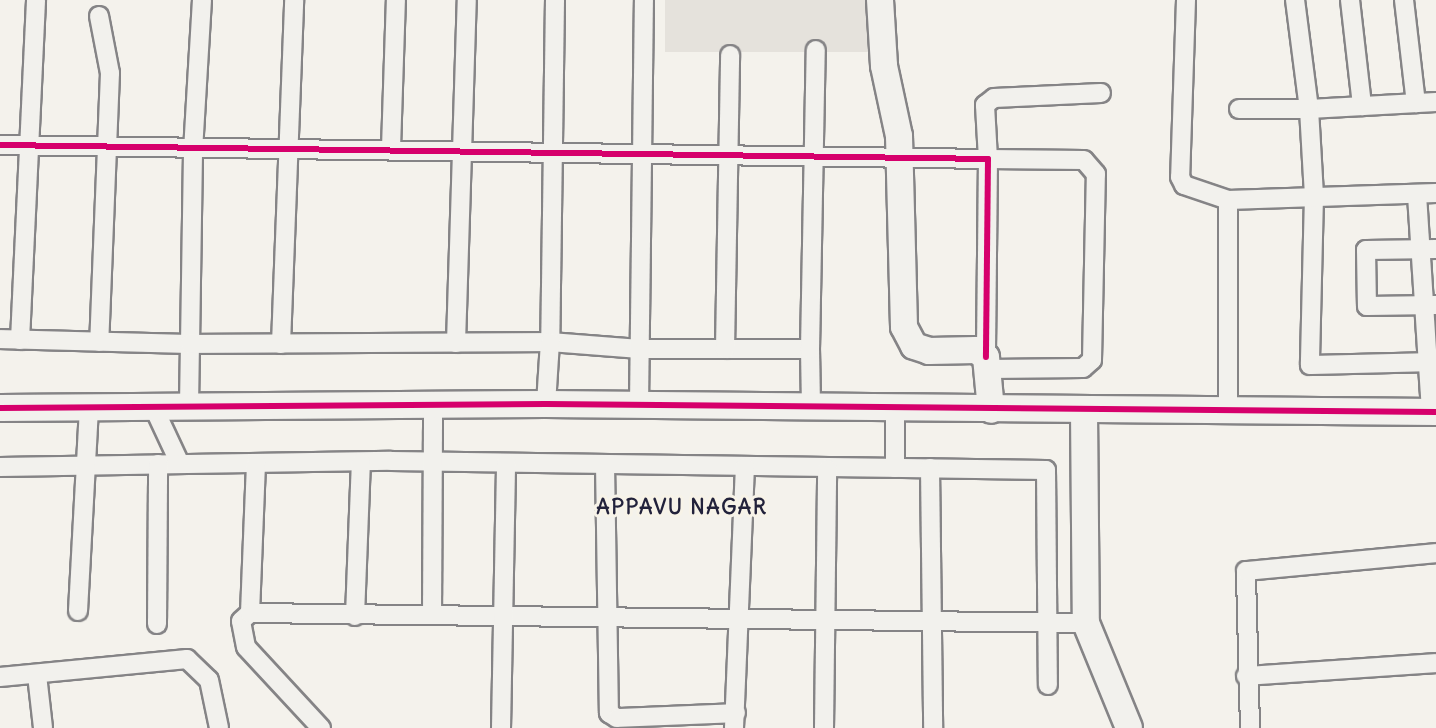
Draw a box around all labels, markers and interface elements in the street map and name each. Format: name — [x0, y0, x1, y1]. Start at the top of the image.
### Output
district label: APPAVU NAGAR — [596, 494, 768, 520]

